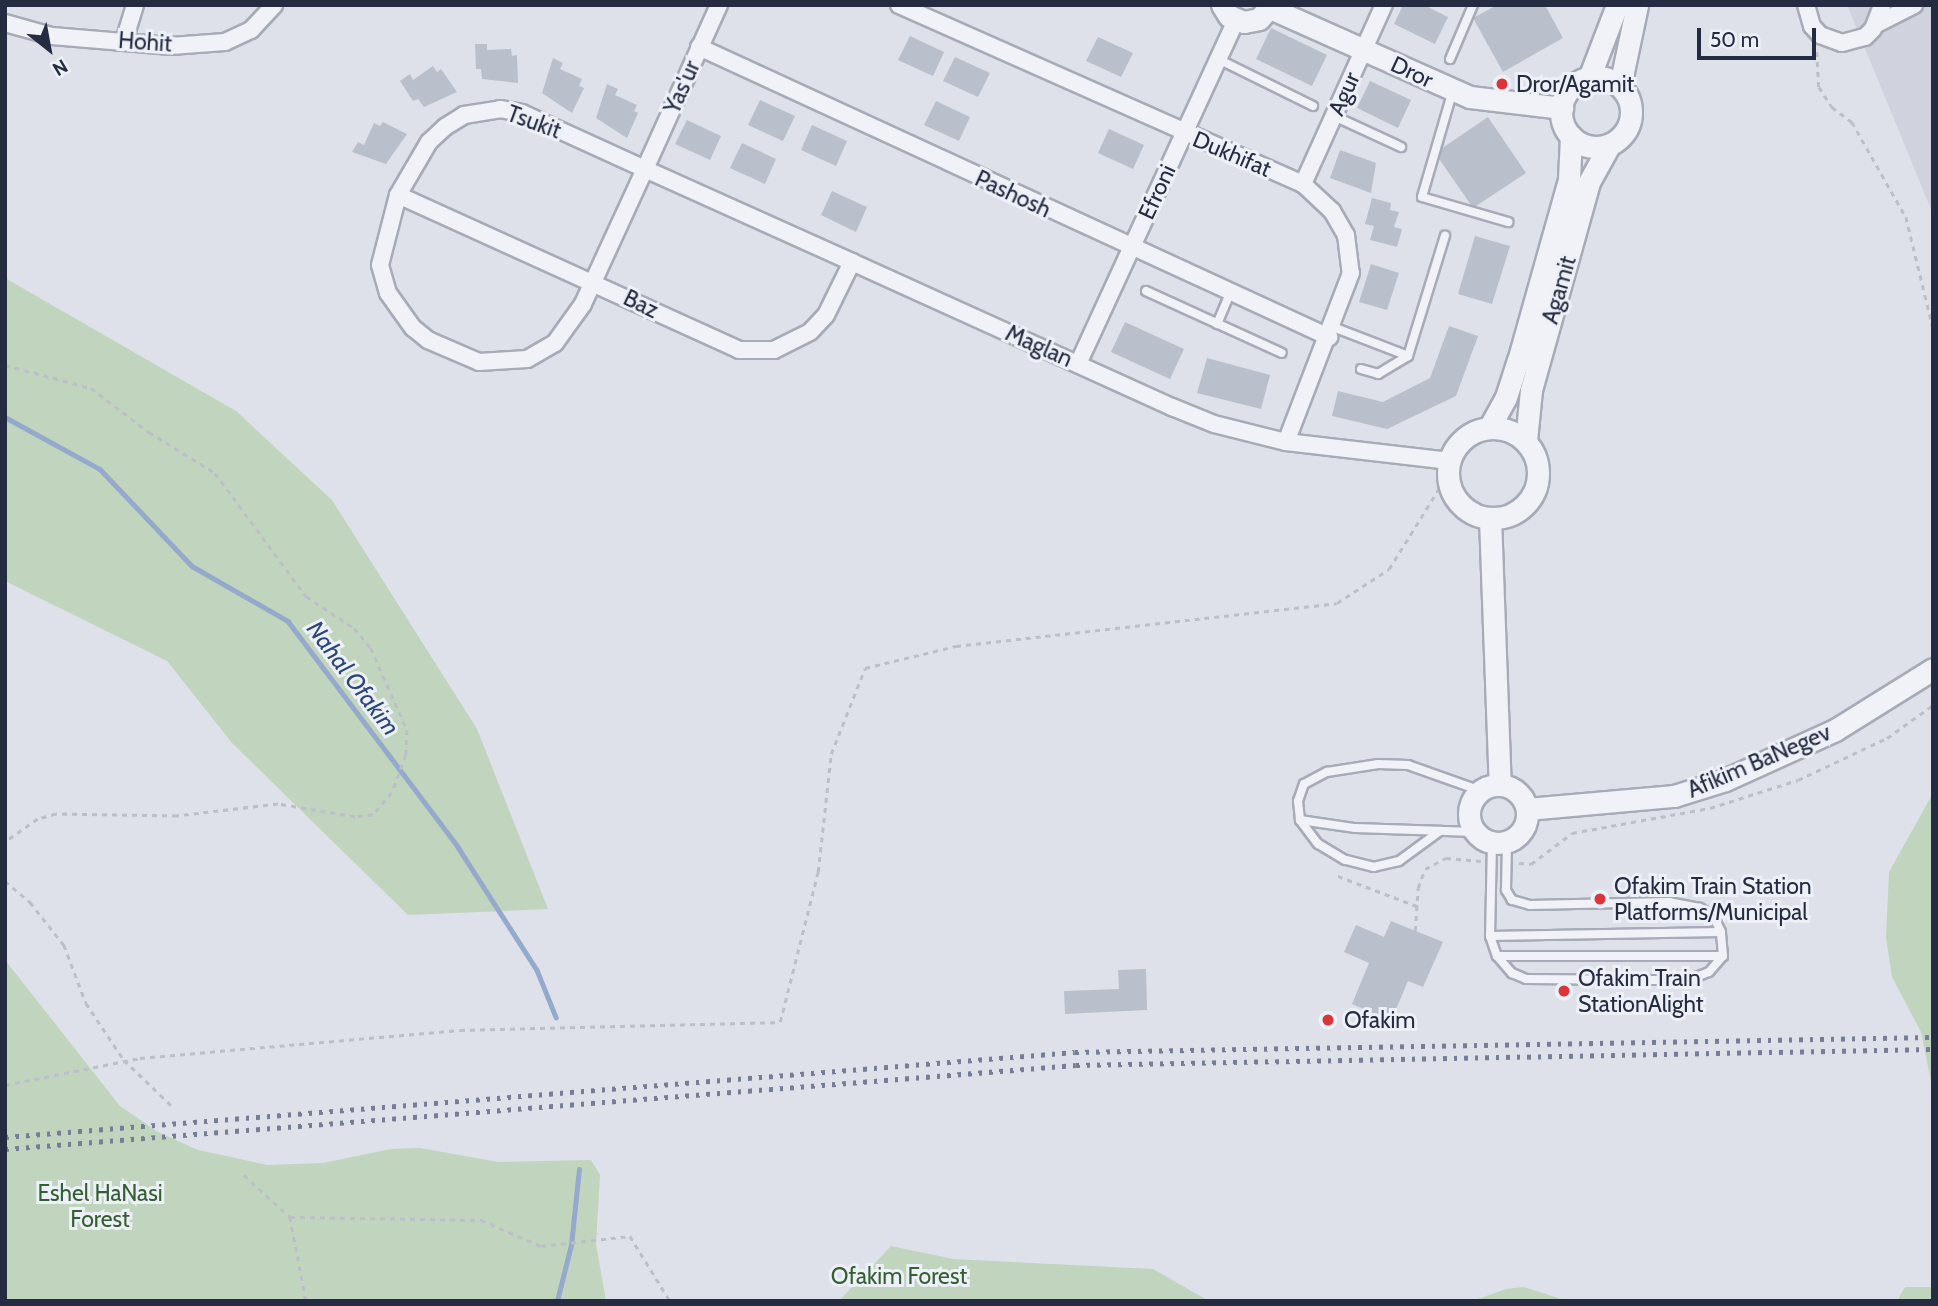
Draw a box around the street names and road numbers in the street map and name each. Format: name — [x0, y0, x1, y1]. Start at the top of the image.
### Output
street label: Hohit — [117, 26, 173, 58]
street label: Dror — [1386, 50, 1438, 94]
street label: Yas'ur — [658, 56, 706, 118]
street label: Agur — [1322, 68, 1366, 120]
street label: Tsukit — [503, 100, 565, 144]
street label: Dukhifat — [1189, 125, 1275, 183]
street label: Efroni — [1132, 160, 1182, 224]
street label: Pashosh — [971, 164, 1055, 224]
street label: Agamit — [1536, 253, 1582, 327]
street label: Baz — [619, 284, 663, 324]
street label: Maglan — [1001, 319, 1077, 373]
street label: Afikim BaNegev — [1683, 718, 1835, 804]

